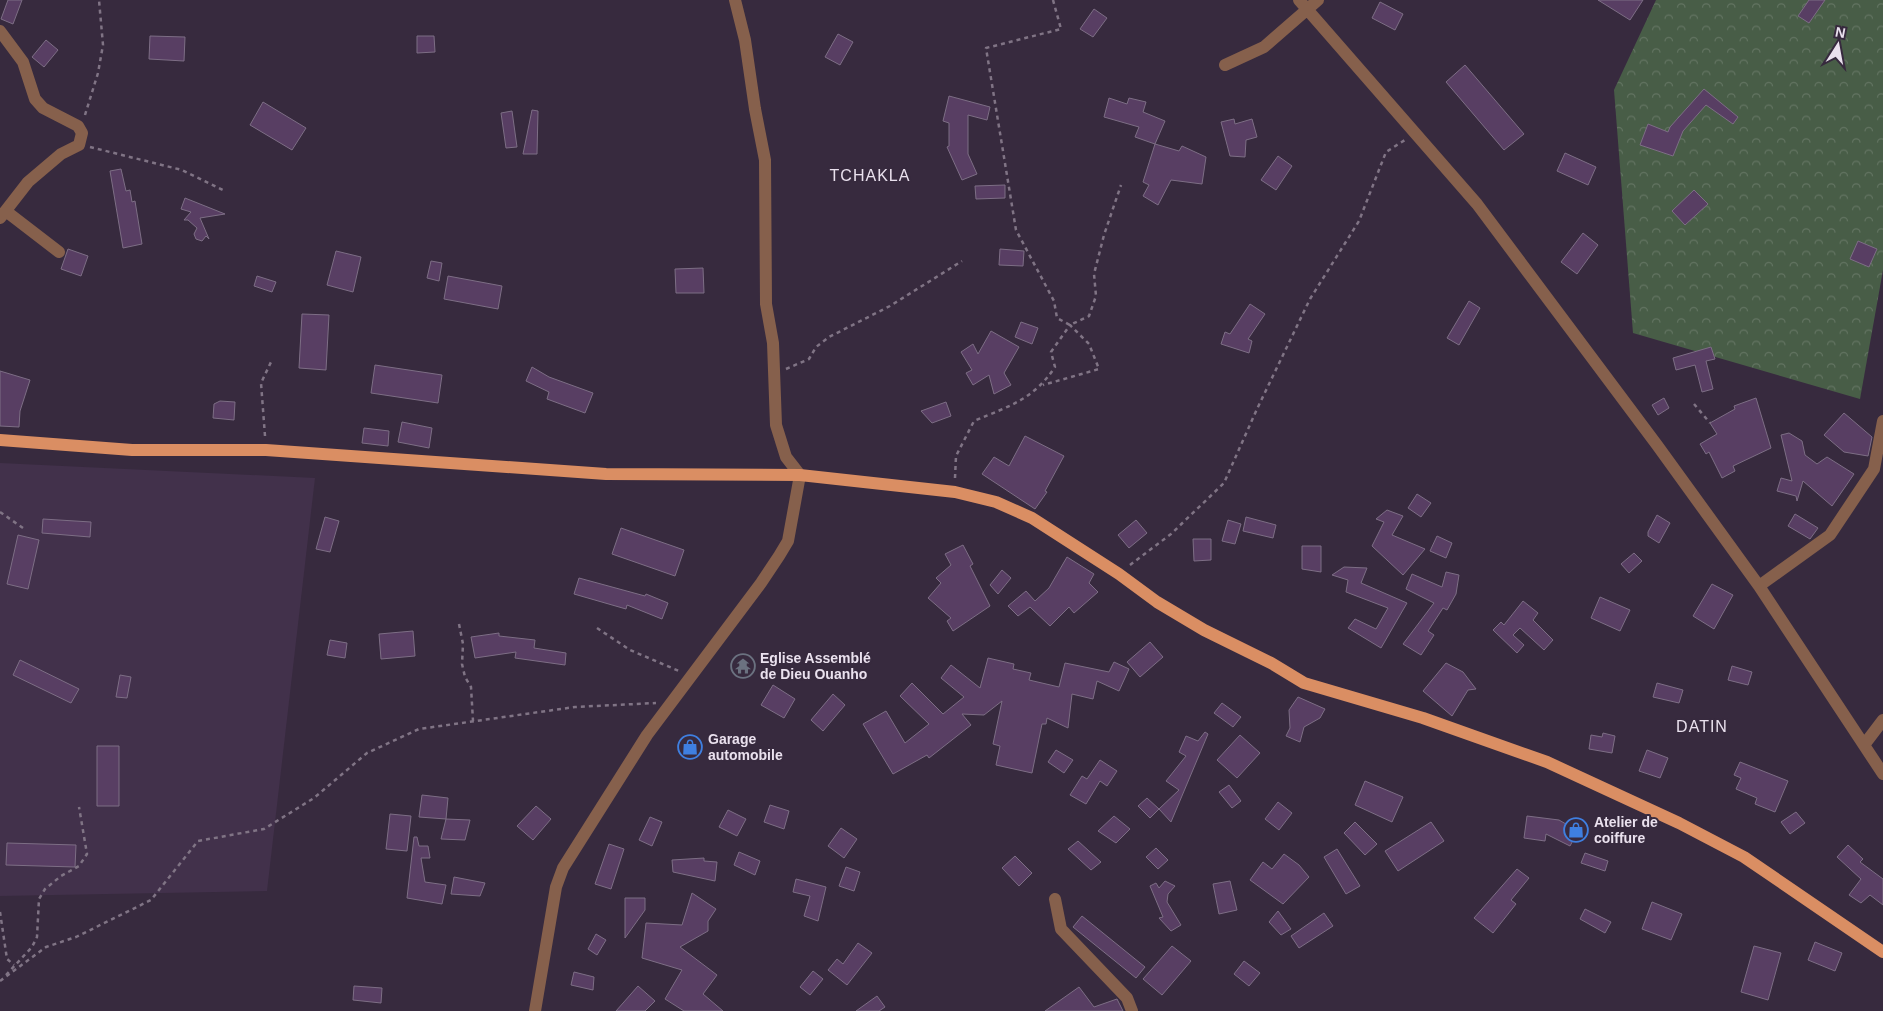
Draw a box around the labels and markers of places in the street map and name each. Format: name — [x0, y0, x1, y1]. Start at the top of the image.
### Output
place label: Eglise Assemblé de Dieu Ouanho — [760, 650, 871, 682]
temple icon: Eglise Assemblé de Dieu Ouanho — [730, 653, 756, 679]
place label: Garage automobile — [708, 731, 783, 763]
shop icon: Garage automobile — [677, 734, 703, 760]
place label: Atelier de coiffure — [1594, 814, 1658, 846]
shop icon: Atelier de coiffure — [1563, 817, 1589, 843]

